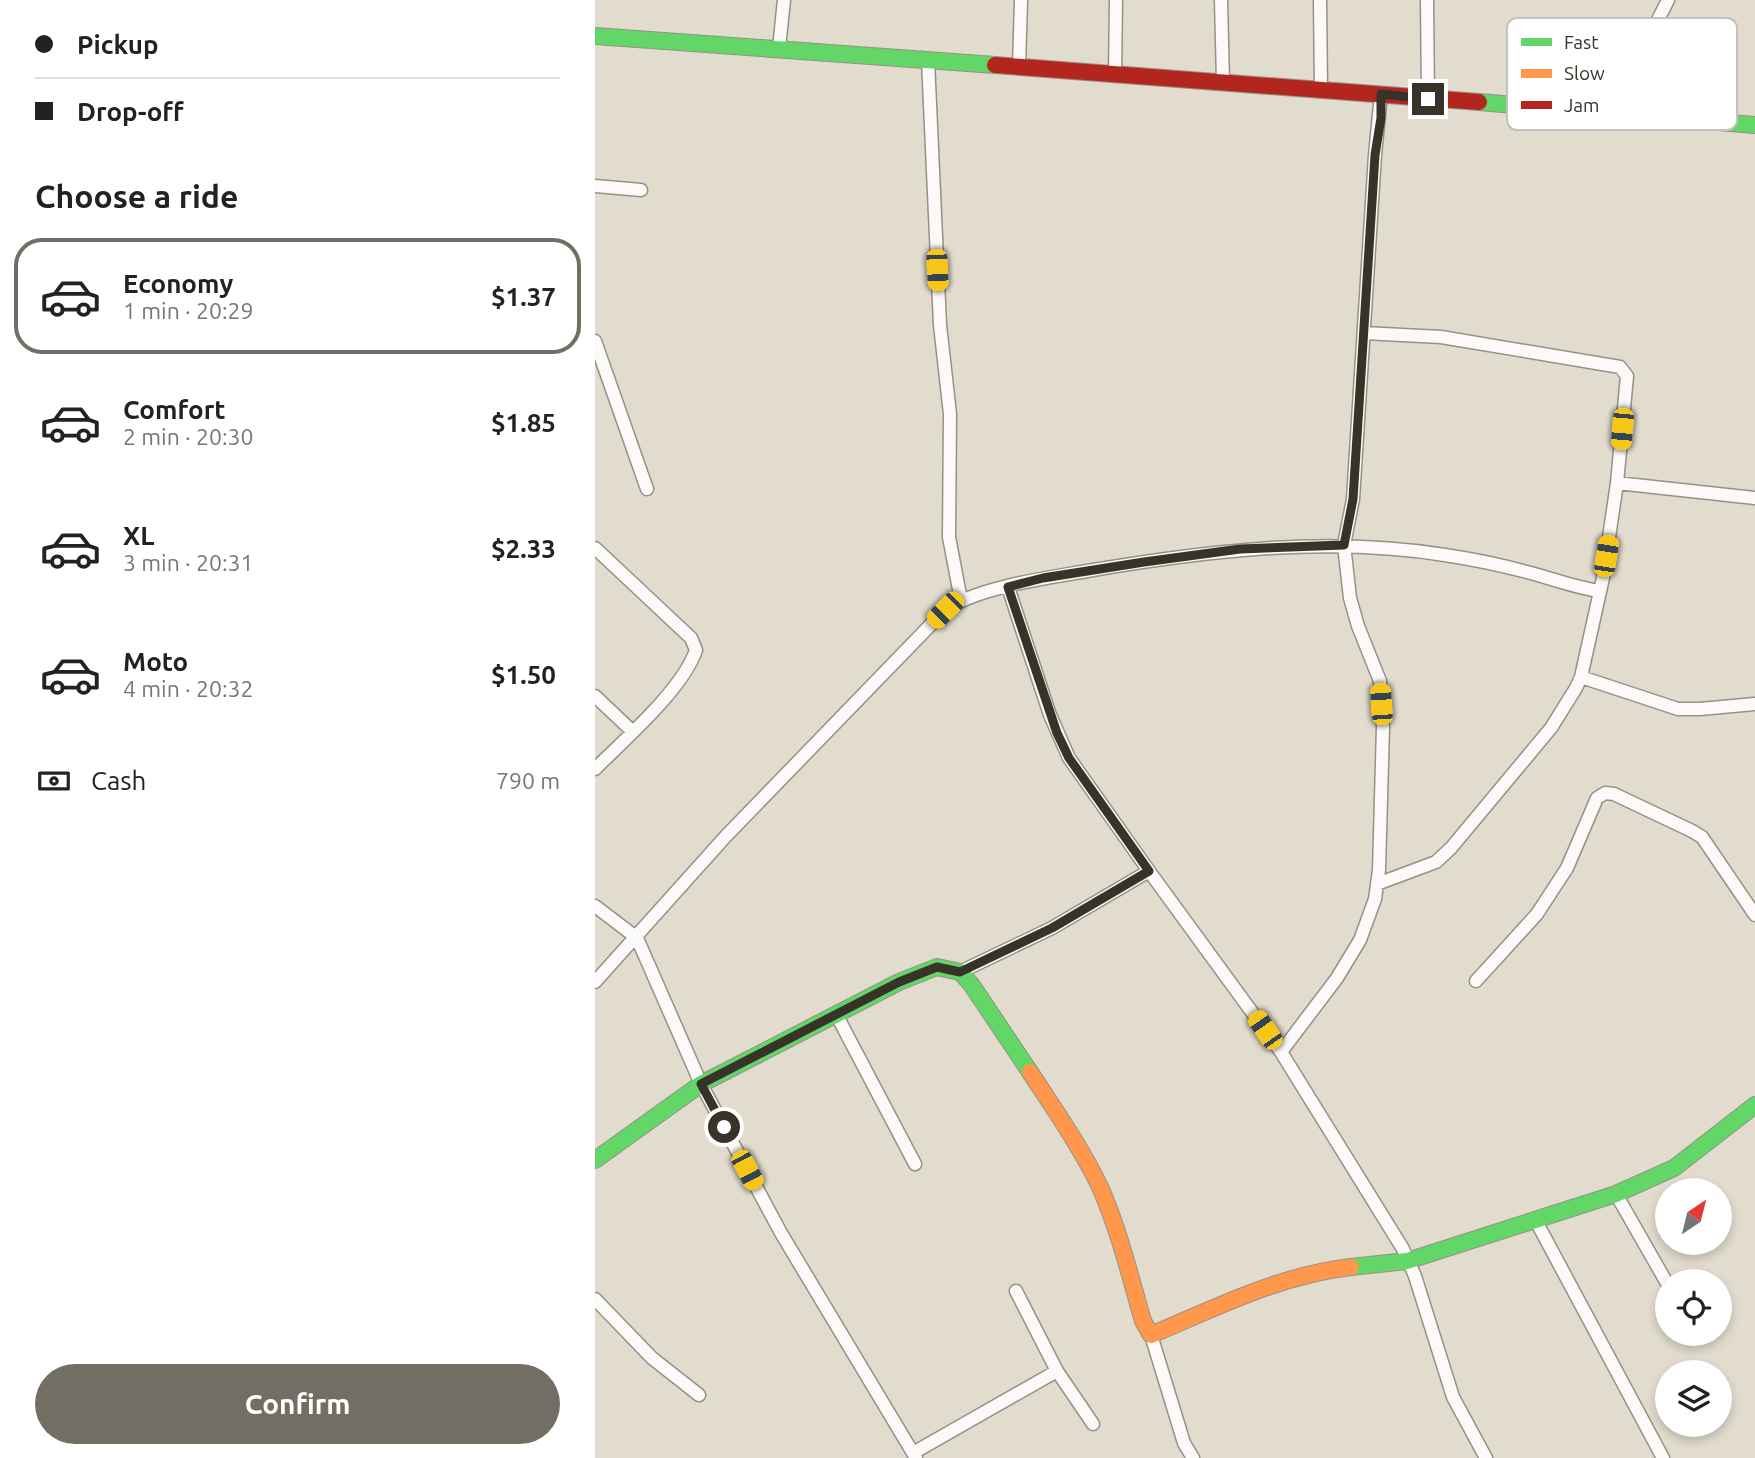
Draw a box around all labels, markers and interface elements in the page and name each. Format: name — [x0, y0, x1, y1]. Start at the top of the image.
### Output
legend — [1507, 18, 1737, 130]
text: Pickup — [77, 30, 159, 59]
text: Fast — [1564, 31, 1599, 53]
text: Slow — [1564, 62, 1605, 84]
route end — [1412, 83, 1444, 115]
text: Jam — [1564, 94, 1600, 116]
text: Drop-off — [77, 97, 184, 126]
text: Choose a ride — [35, 178, 238, 214]
car — [926, 248, 949, 292]
icon: car — [39, 265, 102, 328]
text: Economy — [123, 269, 233, 298]
text: $1.37 — [491, 282, 556, 311]
text: 1 min · 20:29 — [123, 298, 254, 323]
icon: car — [39, 391, 102, 454]
text: Comfort — [123, 395, 226, 424]
car — [1610, 407, 1635, 451]
text: $1.85 — [491, 408, 556, 437]
text: 2 min · 20:30 — [123, 424, 254, 449]
icon: car — [39, 517, 102, 580]
text: XL — [123, 521, 154, 550]
text: $2.33 — [491, 534, 556, 563]
car — [1593, 534, 1620, 578]
text: 3 min · 20:31 — [123, 550, 254, 575]
car — [923, 588, 968, 632]
icon: car — [39, 643, 102, 706]
text: Moto — [123, 647, 188, 676]
text: $1.50 — [491, 660, 556, 689]
text: 4 min · 20:32 — [123, 676, 254, 701]
car — [1370, 682, 1393, 726]
icon: cash — [35, 762, 73, 800]
text: Cash — [91, 766, 146, 795]
text: 790 m — [496, 768, 560, 793]
car — [1245, 1007, 1286, 1053]
route start — [708, 1111, 740, 1143]
car — [728, 1147, 767, 1193]
north arrow — [1655, 1178, 1733, 1255]
map controls — [1655, 1178, 1732, 1437]
button: locate — [1655, 1269, 1732, 1346]
button: layers — [1655, 1360, 1732, 1437]
button: Confirm — [35, 1364, 560, 1444]

